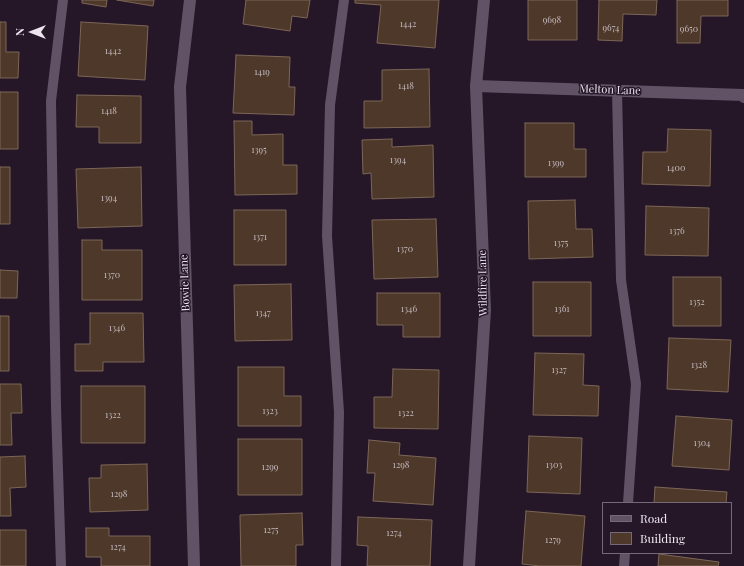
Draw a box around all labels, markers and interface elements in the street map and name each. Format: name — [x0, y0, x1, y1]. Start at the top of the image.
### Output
north arrow — [12, 12, 52, 52]
house number: 9698 — [543, 15, 561, 25]
house number: 1442 — [400, 19, 416, 29]
house number: 9674 — [602, 23, 620, 33]
house number: 9650 — [680, 24, 698, 34]
text: N — [12, 28, 27, 36]
house number: 1442 — [105, 46, 121, 56]
house number: 1419 — [254, 67, 270, 77]
house number: 1418 — [398, 81, 414, 91]
street label: Melton Lane — [579, 82, 641, 98]
house number: 1418 — [101, 106, 117, 116]
house number: 1395 — [251, 145, 267, 155]
house number: 1394 — [390, 155, 406, 165]
house number: 1399 — [548, 158, 564, 168]
house number: 1400 — [667, 163, 685, 173]
house number: 1394 — [101, 193, 117, 203]
house number: 1376 — [669, 226, 685, 236]
house number: 1371 — [253, 232, 267, 242]
house number: 1375 — [554, 238, 568, 248]
house number: 1370 — [397, 244, 413, 254]
street label: Wildfire Lane — [476, 250, 490, 316]
street label: Bowie Lane — [177, 254, 193, 312]
house number: 1370 — [104, 270, 120, 280]
house number: 1352 — [689, 297, 705, 307]
house number: 1346 — [401, 304, 417, 314]
house number: 1361 — [554, 304, 570, 314]
house number: 1347 — [255, 308, 271, 318]
house number: 1346 — [109, 323, 125, 333]
house number: 1328 — [691, 360, 707, 370]
house number: 1327 — [551, 365, 567, 375]
house number: 1323 — [262, 406, 278, 416]
house number: 1322 — [398, 408, 414, 418]
house number: 1322 — [105, 410, 121, 420]
house number: 1304 — [693, 438, 711, 448]
house number: 1298 — [393, 460, 409, 470]
house number: 1303 — [546, 460, 562, 470]
house number: 1299 — [262, 462, 278, 472]
house number: 1298 — [111, 489, 127, 499]
legend — [602, 502, 732, 554]
text: Road — [640, 510, 667, 526]
house number: 1275 — [263, 525, 279, 535]
house number: 1274 — [386, 528, 402, 538]
text: Building — [640, 530, 685, 546]
house number: 1279 — [545, 535, 561, 545]
house number: 1274 — [110, 542, 126, 552]

